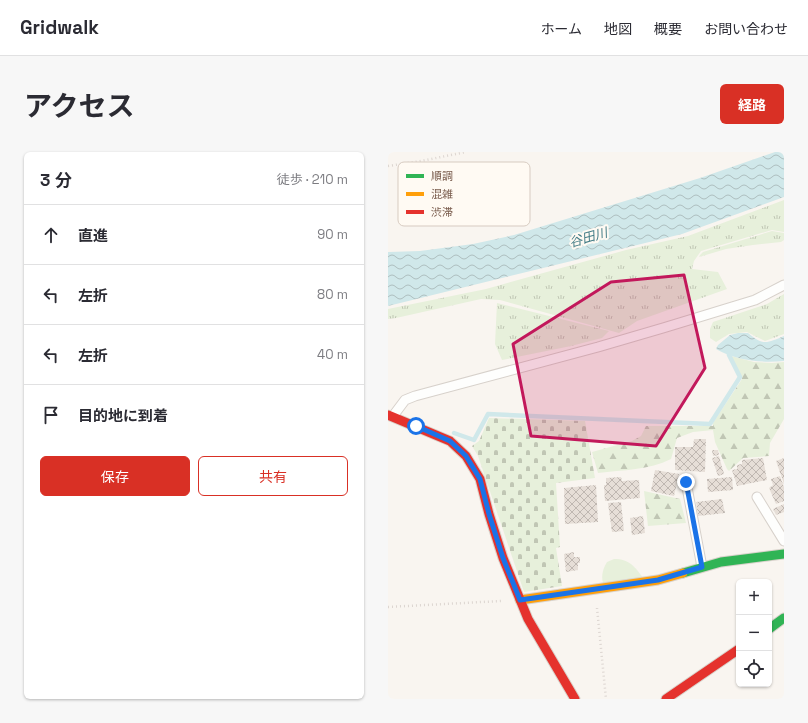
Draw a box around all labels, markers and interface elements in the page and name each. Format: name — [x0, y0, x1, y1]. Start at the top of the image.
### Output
text: Gridwalk — [20, 15, 99, 40]
text: ホーム — [540, 20, 582, 38]
text: 地図 — [604, 20, 632, 38]
text: 概要 — [654, 20, 682, 38]
text: お問い合わせ — [704, 20, 788, 38]
button: 経路 — [720, 84, 784, 124]
text: アクセス — [24, 88, 135, 124]
legend — [398, 162, 530, 226]
text: 3 分 — [40, 169, 72, 191]
text: 順調 — [431, 169, 453, 183]
text: 徒歩 · 210 m — [277, 171, 348, 188]
text: 混雑 — [431, 187, 453, 201]
text: 渋滞 — [431, 205, 453, 219]
water label: 谷田川 — [567, 223, 611, 251]
icon: ahead — [40, 224, 62, 246]
text: 直進 — [78, 226, 108, 245]
text: 90 m — [317, 226, 348, 243]
icon: left — [40, 284, 62, 306]
text: 左折 — [78, 286, 108, 305]
text: 80 m — [317, 286, 348, 303]
icon: left — [40, 344, 62, 366]
text: 左折 — [78, 346, 108, 365]
text: 40 m — [317, 346, 348, 363]
icon: arrive — [40, 404, 62, 426]
text: 目的地に到着 — [78, 406, 168, 425]
route start — [407, 417, 425, 435]
button: 保存 — [40, 456, 190, 496]
button: 共有 — [198, 456, 348, 496]
route end — [677, 473, 695, 491]
map controls — [736, 579, 772, 687]
button: + — [736, 579, 772, 615]
button: − — [736, 615, 772, 651]
button: locate — [736, 651, 772, 687]

